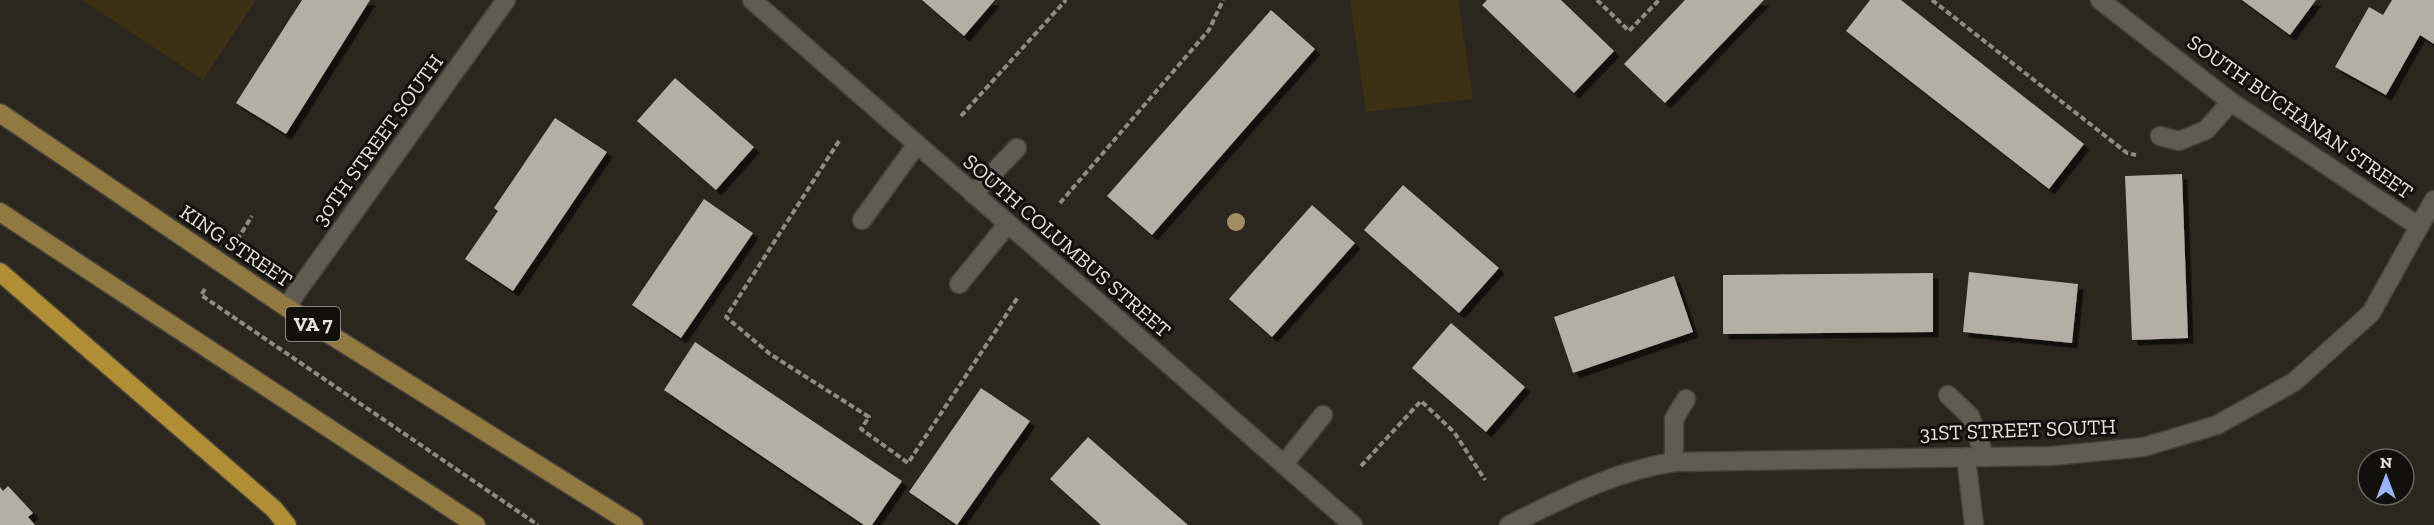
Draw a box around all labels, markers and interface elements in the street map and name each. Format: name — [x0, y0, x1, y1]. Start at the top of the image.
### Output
street label: SOUTH BUCHANAN STREET — [2183, 29, 2418, 204]
street label: 30TH STREET SOUTH — [307, 49, 448, 230]
street label: SOUTH COLUMBUS STREET — [958, 149, 1176, 343]
street label: KING STREET — [176, 199, 297, 292]
road number: VA 7 — [286, 307, 340, 341]
street label: 31ST STREET SOUTH — [1919, 414, 2117, 445]
north arrow — [2356, 447, 2416, 507]
text: N — [2380, 453, 2392, 472]

